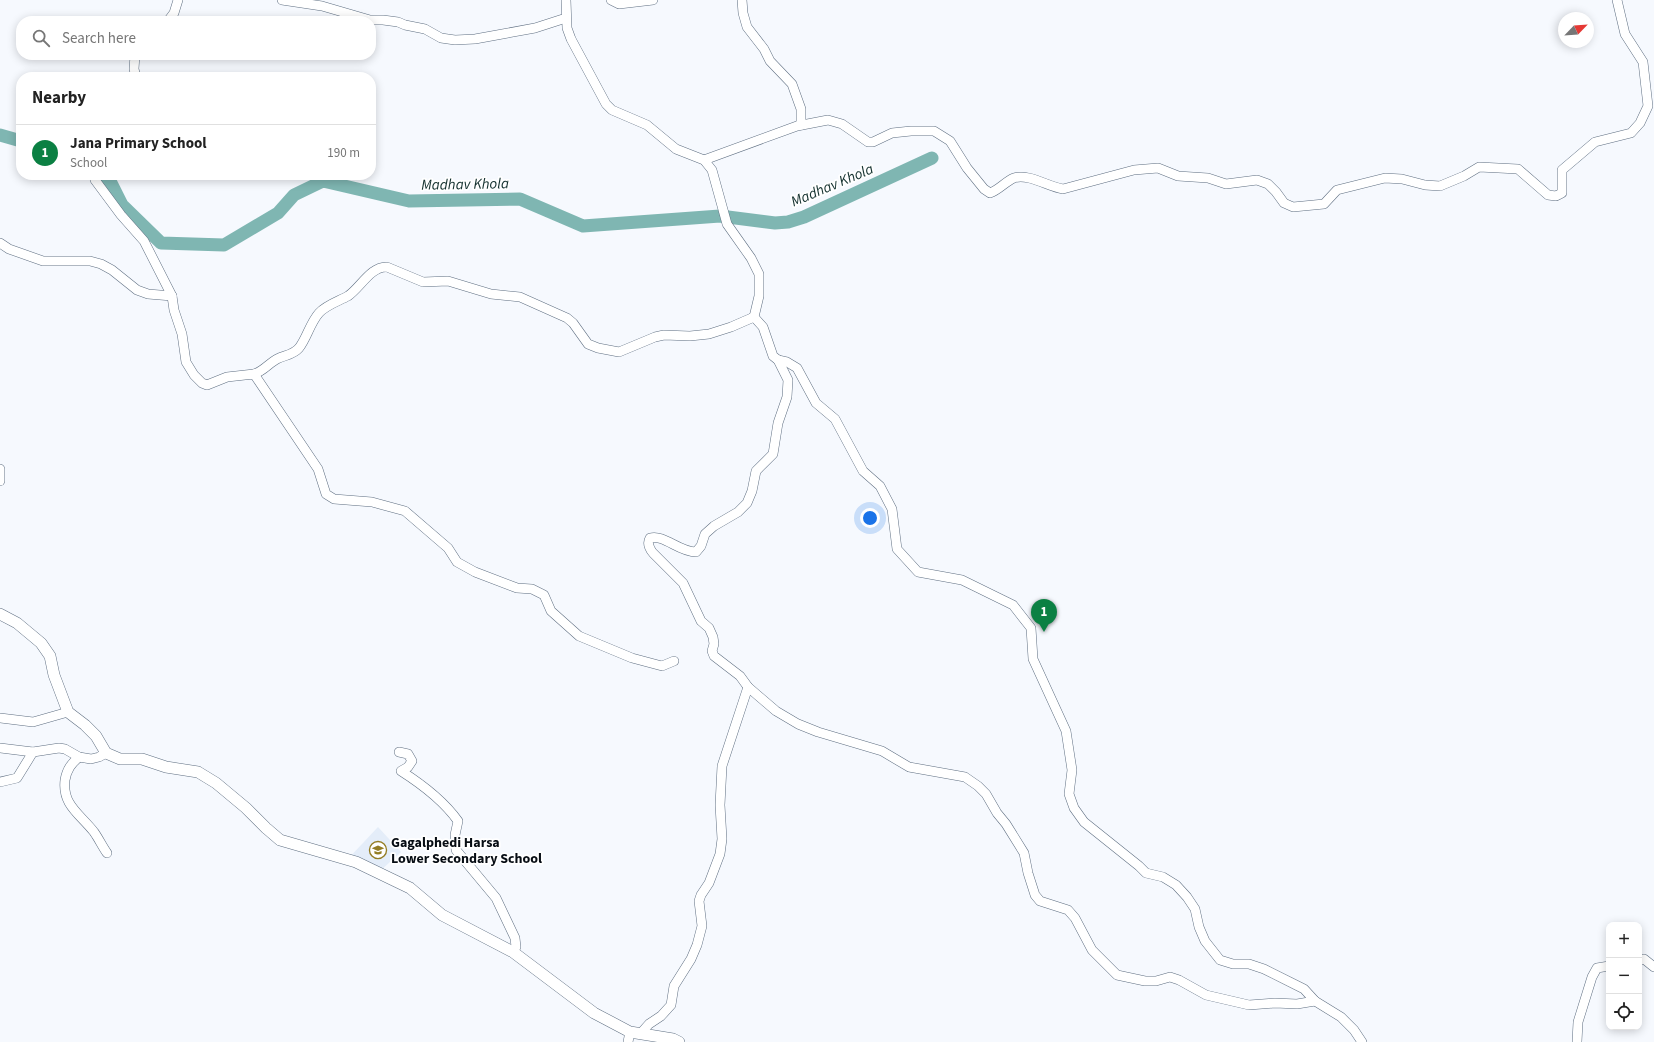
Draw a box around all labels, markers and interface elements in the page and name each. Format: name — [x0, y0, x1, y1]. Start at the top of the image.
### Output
north arrow — [1558, 12, 1594, 48]
search box — [16, 16, 376, 60]
icon: search — [30, 27, 52, 49]
text: Search here — [62, 28, 136, 49]
text: Nearby — [32, 86, 86, 110]
text: Jana Primary School — [70, 133, 207, 154]
text: 1 — [42, 144, 48, 162]
text: 190 m — [327, 144, 360, 162]
text: School — [70, 154, 107, 172]
water label: Madhav Khola — [788, 159, 877, 212]
water label: Madhav Khola — [421, 173, 509, 196]
your location — [860, 508, 880, 528]
pin: 1 — [1031, 599, 1057, 632]
place label: Gagalphedi Harsa Lower Secondary School — [391, 833, 542, 869]
school or university icon: Gagalphedi Harsa Lower Secondary School — [368, 840, 388, 860]
map controls — [1606, 922, 1642, 1030]
button: + — [1606, 922, 1642, 958]
button: − — [1606, 958, 1642, 994]
button: locate — [1606, 994, 1642, 1030]

